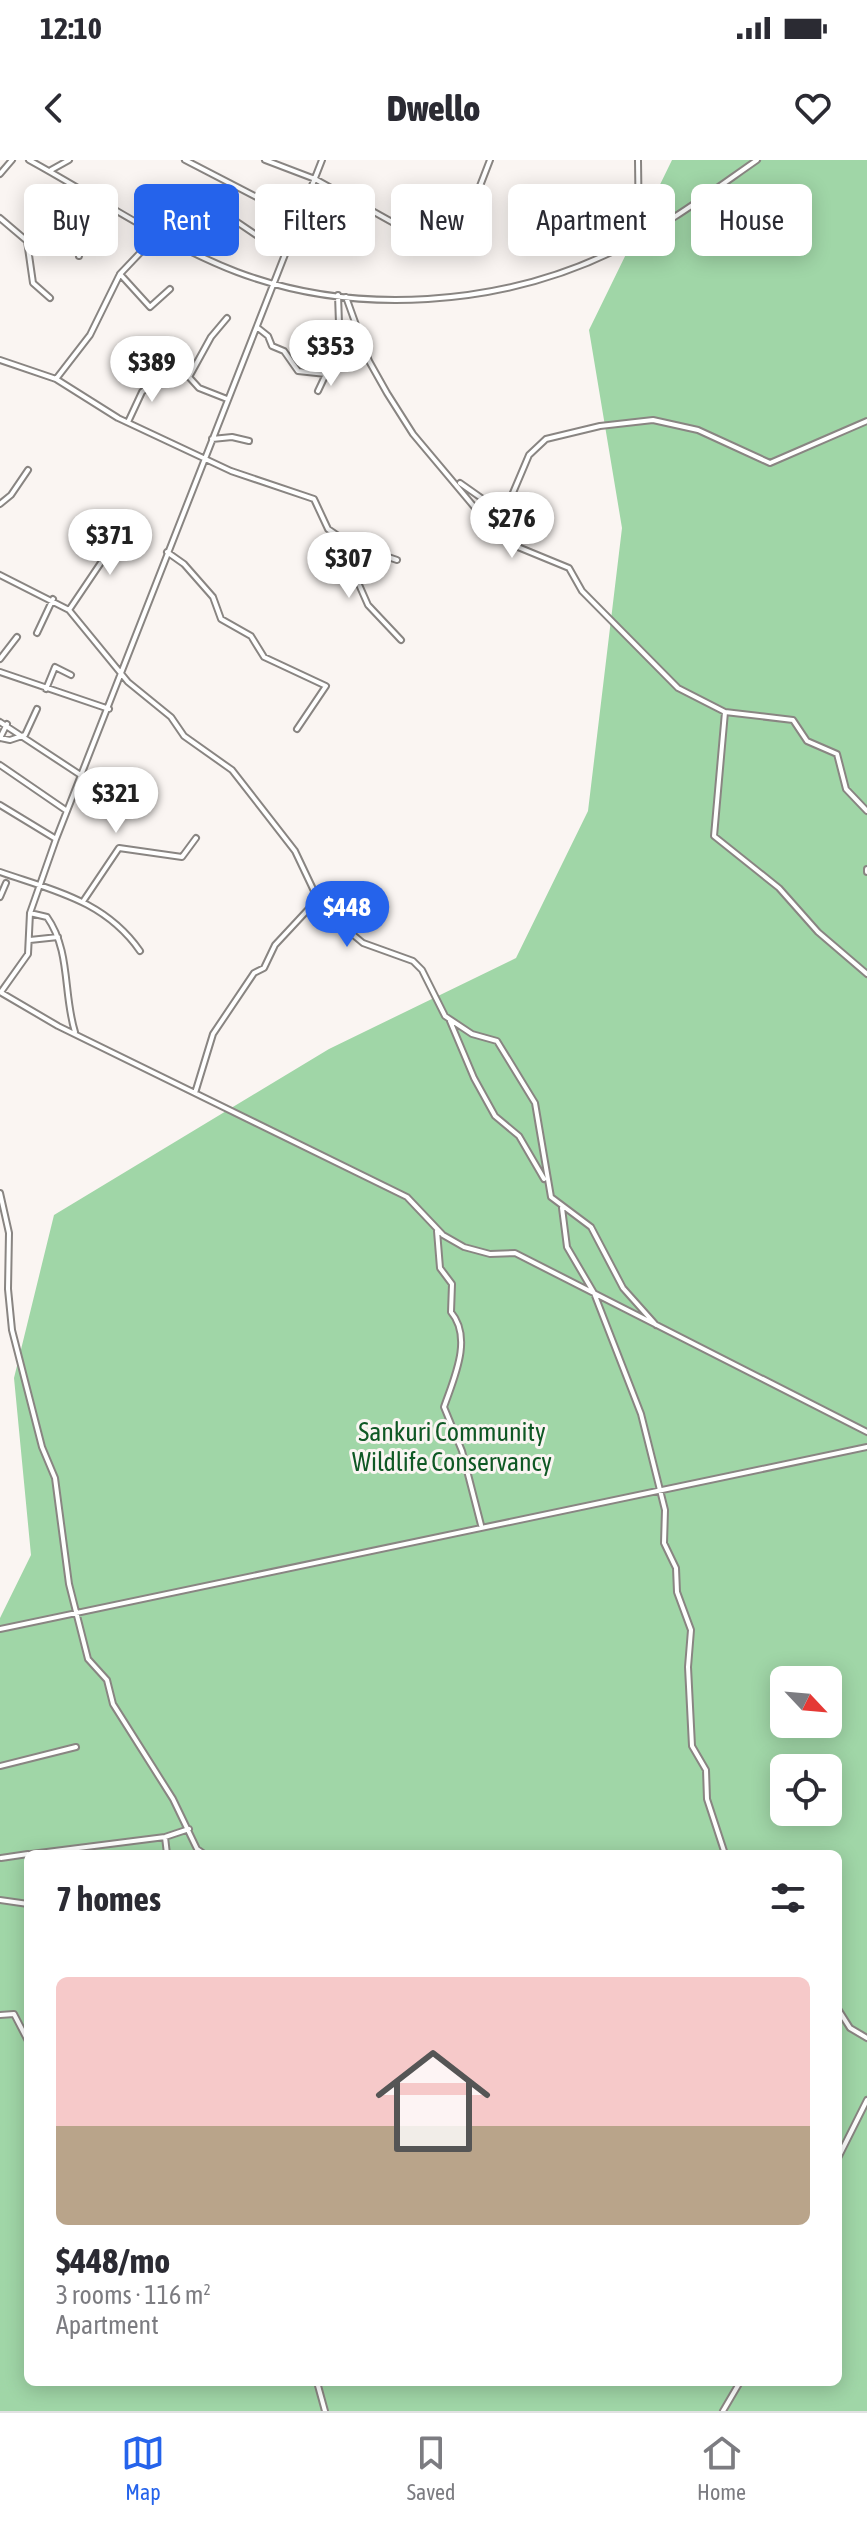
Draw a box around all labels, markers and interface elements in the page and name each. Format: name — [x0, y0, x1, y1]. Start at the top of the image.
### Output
text: 12:10 — [40, 11, 102, 45]
icon: back — [32, 86, 76, 130]
icon: heart — [791, 86, 835, 130]
text: Dwello — [387, 87, 480, 129]
chip: Buy — [24, 184, 118, 256]
chip: Rent — [134, 184, 239, 256]
chip: Filters — [255, 184, 375, 256]
chip: New — [391, 184, 492, 256]
chip: Apartment — [508, 184, 675, 256]
chip: House — [691, 184, 812, 256]
pin: $353 — [284, 320, 378, 388]
text: $353 — [307, 331, 355, 361]
pin: $389 — [105, 336, 199, 404]
text: $389 — [128, 347, 176, 377]
pin: $276 — [465, 492, 559, 560]
text: $276 — [488, 503, 536, 533]
pin: $371 — [63, 509, 157, 577]
text: $371 — [86, 520, 134, 550]
pin: $307 — [302, 532, 396, 600]
text: $307 — [325, 543, 373, 573]
pin: $321 — [69, 767, 163, 835]
text: $321 — [92, 778, 140, 808]
pin: $448 — [300, 881, 394, 949]
text: $448 — [323, 892, 371, 922]
park label: Sankuri Community Wildlife Conservancy — [352, 1417, 552, 1477]
north arrow — [770, 1666, 842, 1738]
map controls — [770, 1666, 842, 1826]
button: locate — [770, 1754, 842, 1826]
icon: filters — [766, 1876, 810, 1920]
text: 7 homes — [56, 1879, 161, 1918]
icon: home — [361, 2029, 505, 2173]
text: $448/mo — [56, 2241, 170, 2280]
text: 3 rooms · 116 m² — [56, 2280, 211, 2310]
text: Apartment — [56, 2310, 159, 2340]
tab: Map — [121, 2431, 165, 2505]
tab: Saved — [407, 2431, 455, 2505]
tab: Home — [697, 2431, 746, 2505]

